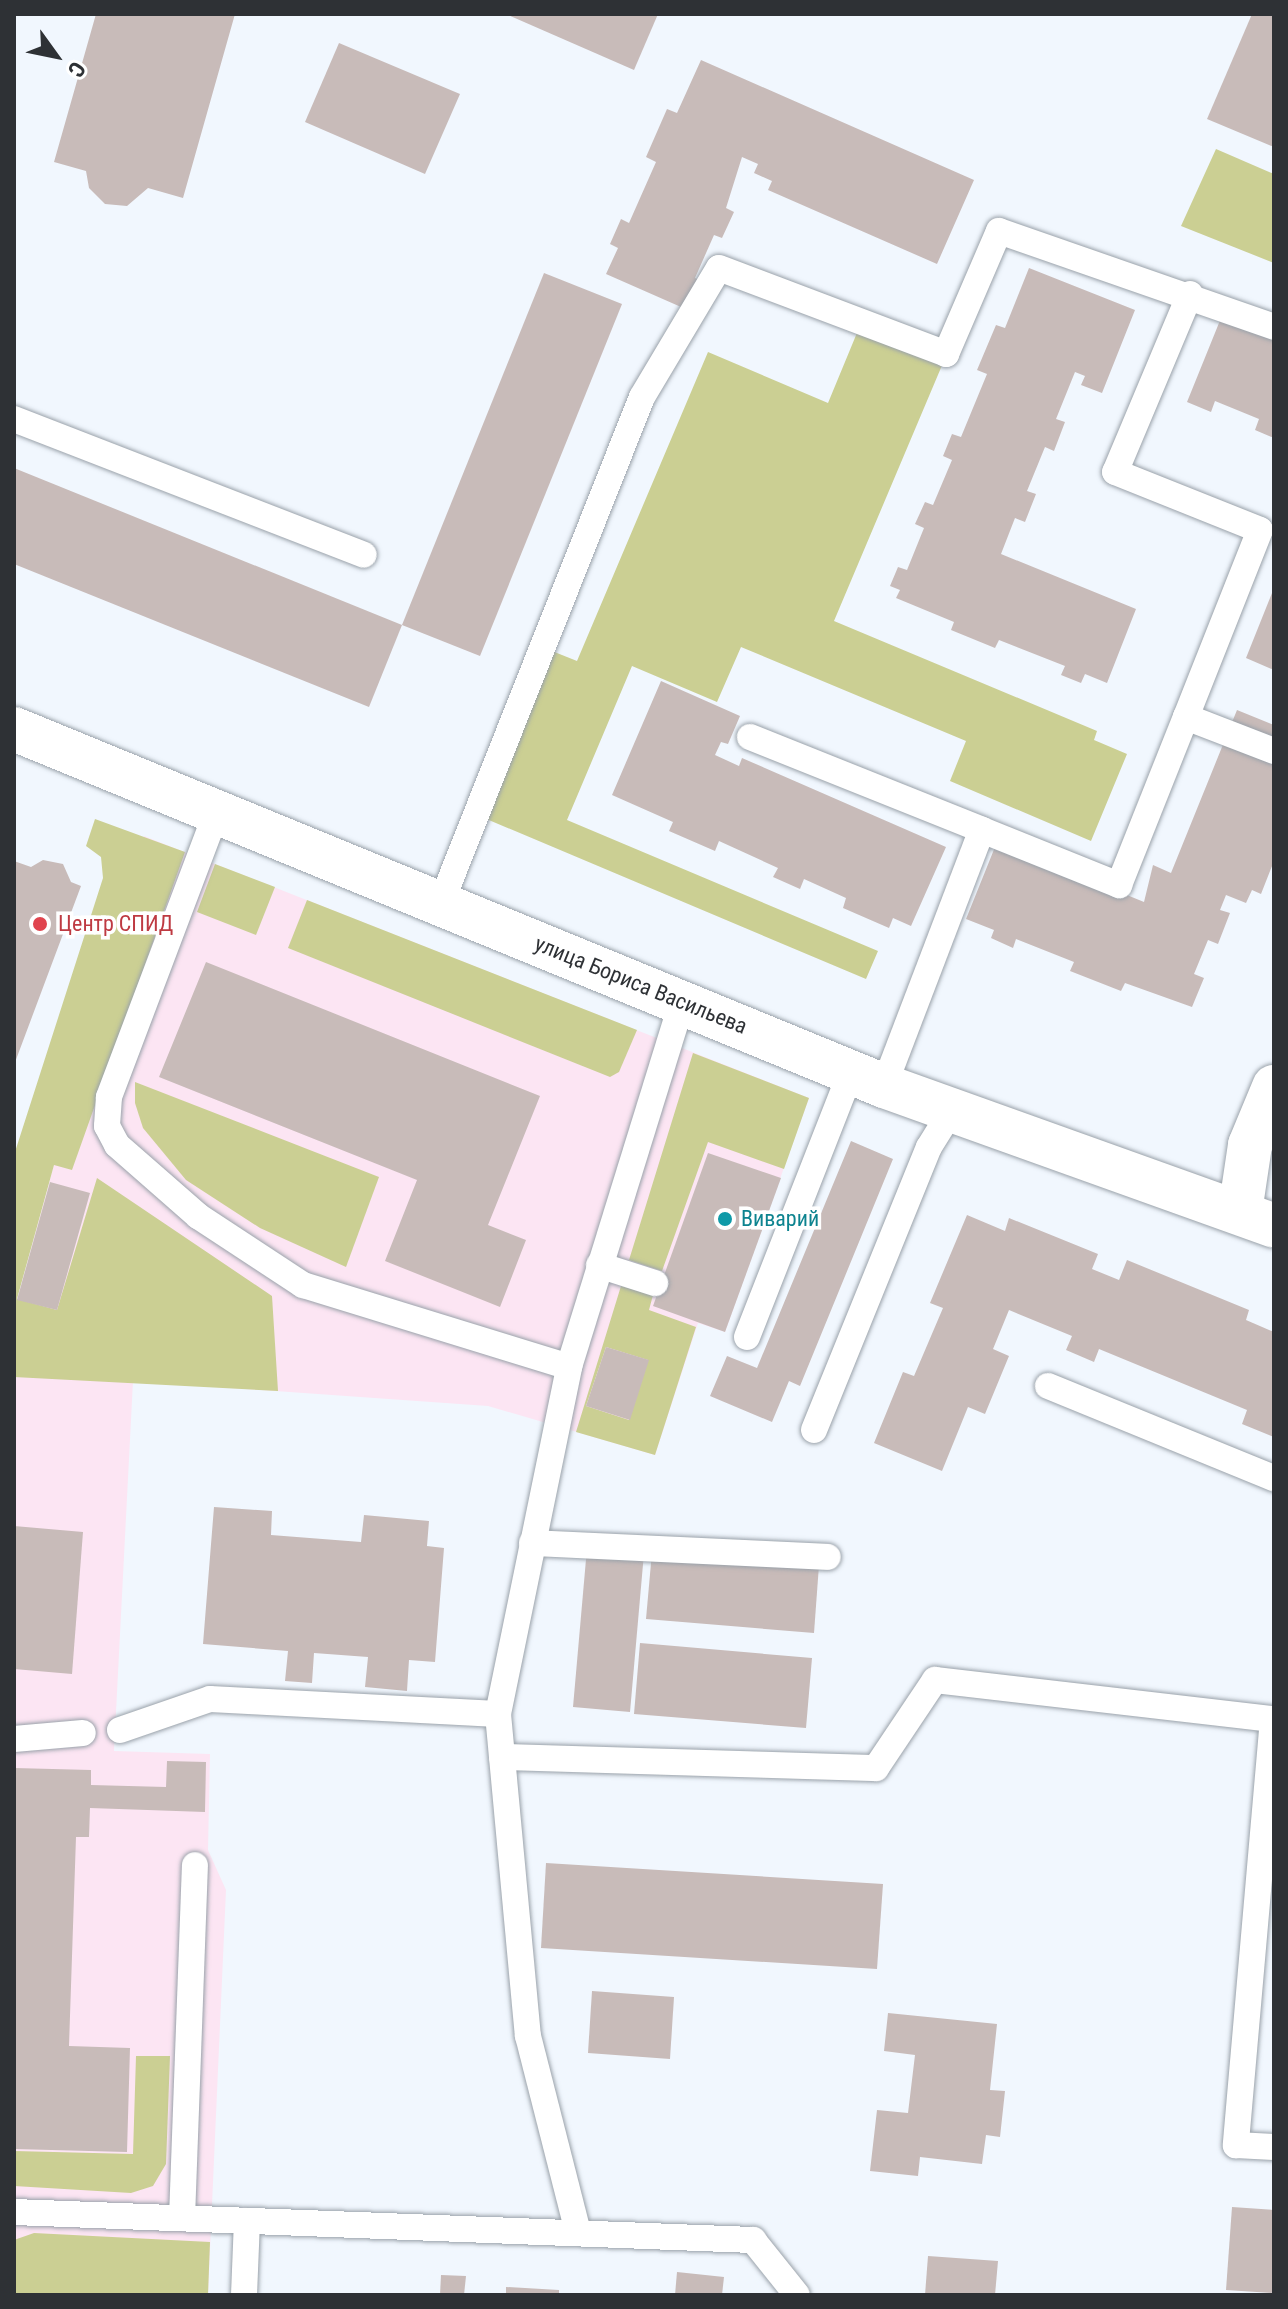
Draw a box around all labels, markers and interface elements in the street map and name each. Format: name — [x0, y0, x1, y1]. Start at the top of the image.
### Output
north arrow — [16, 16, 96, 96]
text: С — [63, 57, 90, 81]
place label: Центр СПИД — [58, 911, 173, 937]
marker: Центр СПИД — [29, 913, 51, 935]
street label: улица Бориса Васильева — [531, 930, 751, 1040]
place label: Виварий — [741, 1206, 819, 1232]
marker: Виварий — [716, 1210, 734, 1228]

